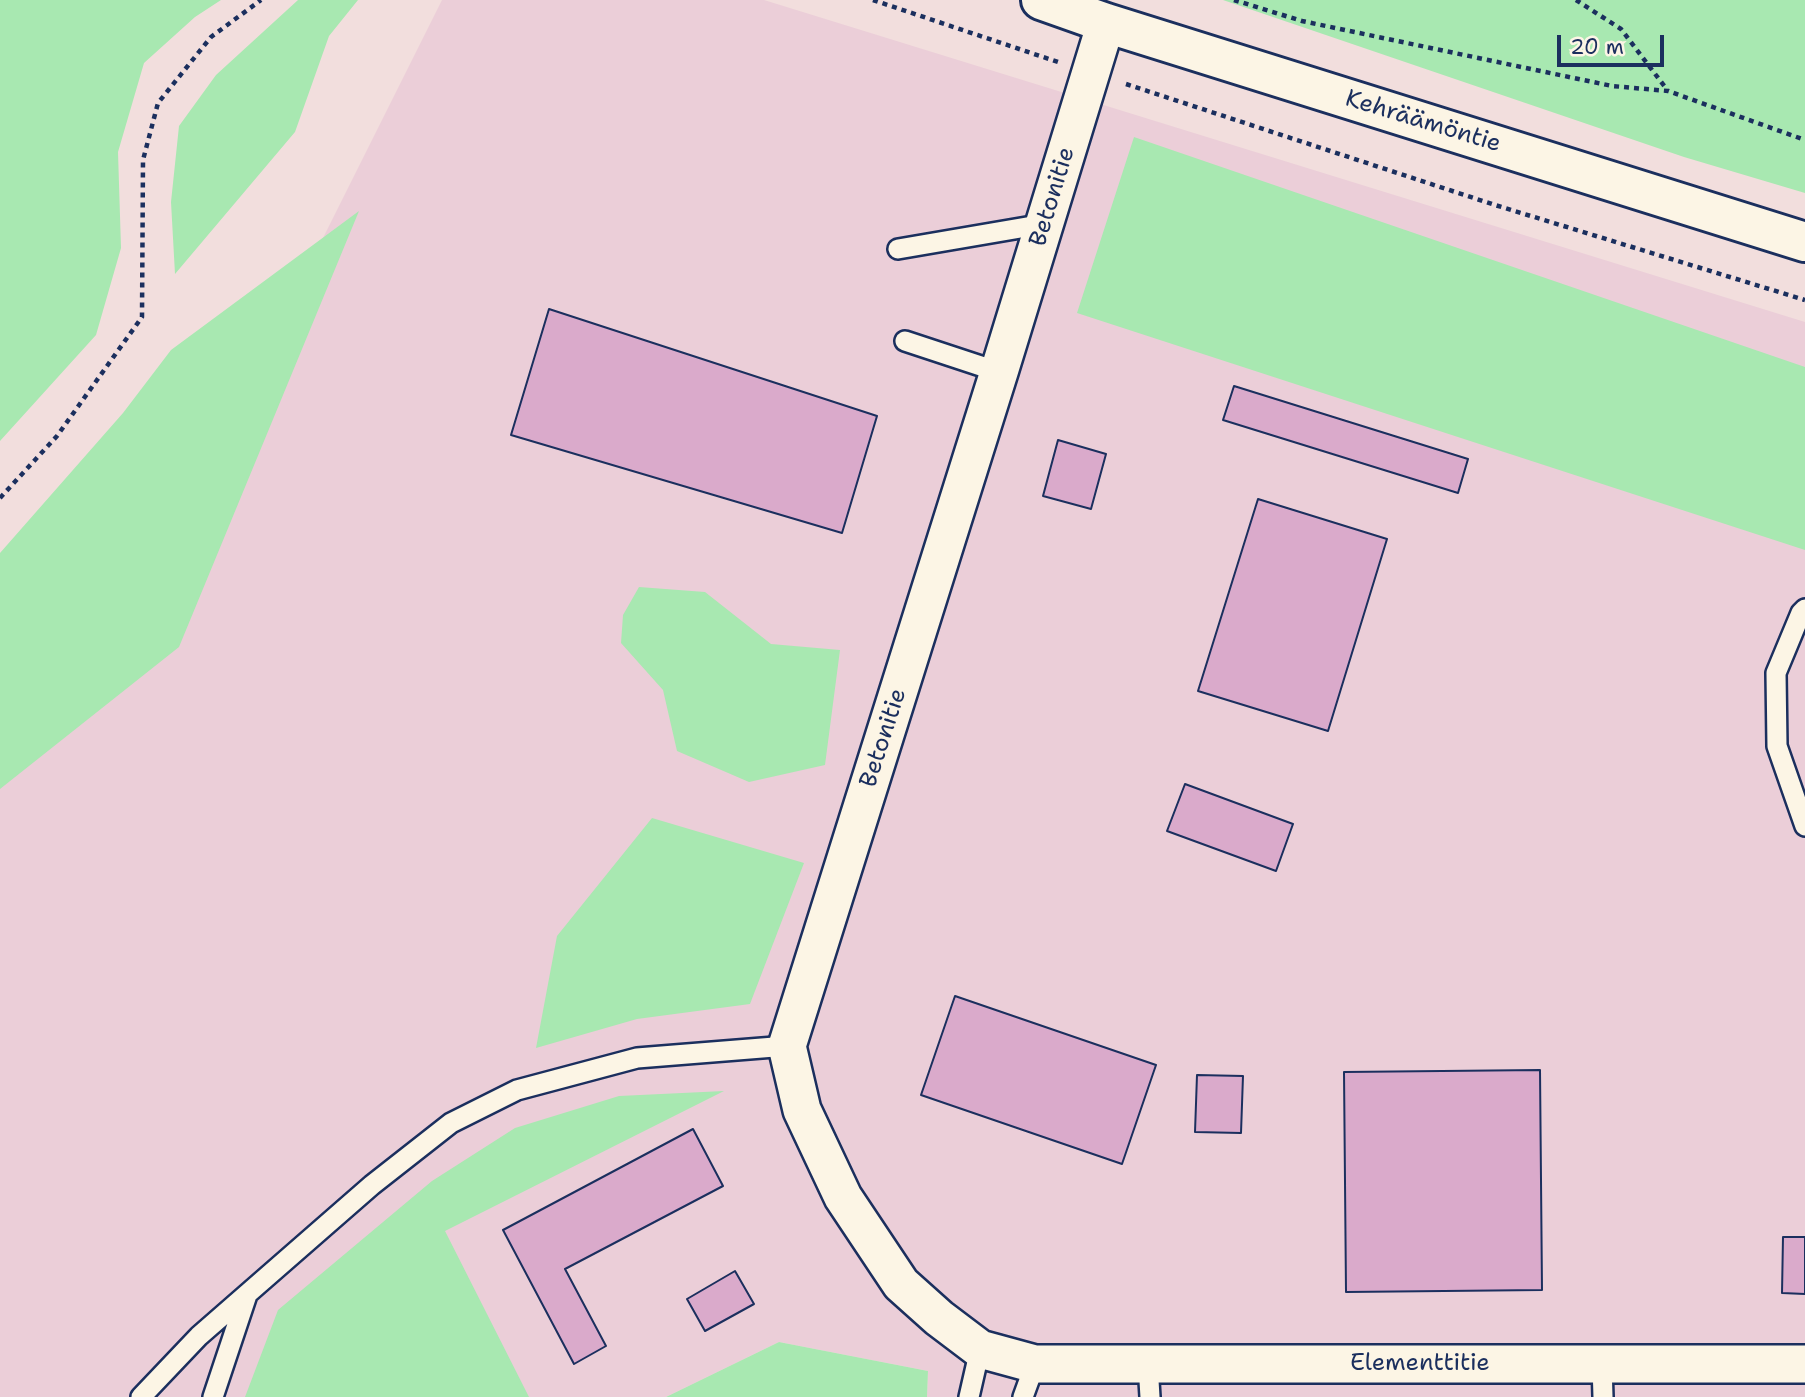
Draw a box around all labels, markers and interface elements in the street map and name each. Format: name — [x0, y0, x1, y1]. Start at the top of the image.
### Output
scale bar — [1560, 21, 1667, 65]
text: 20 m — [1570, 33, 1624, 61]
street label: Kehräämöntie — [1342, 85, 1504, 159]
street label: Betonitie — [1024, 144, 1082, 250]
street label: Betonitie — [854, 685, 914, 791]
street label: Elementtitie — [1350, 1350, 1490, 1378]

